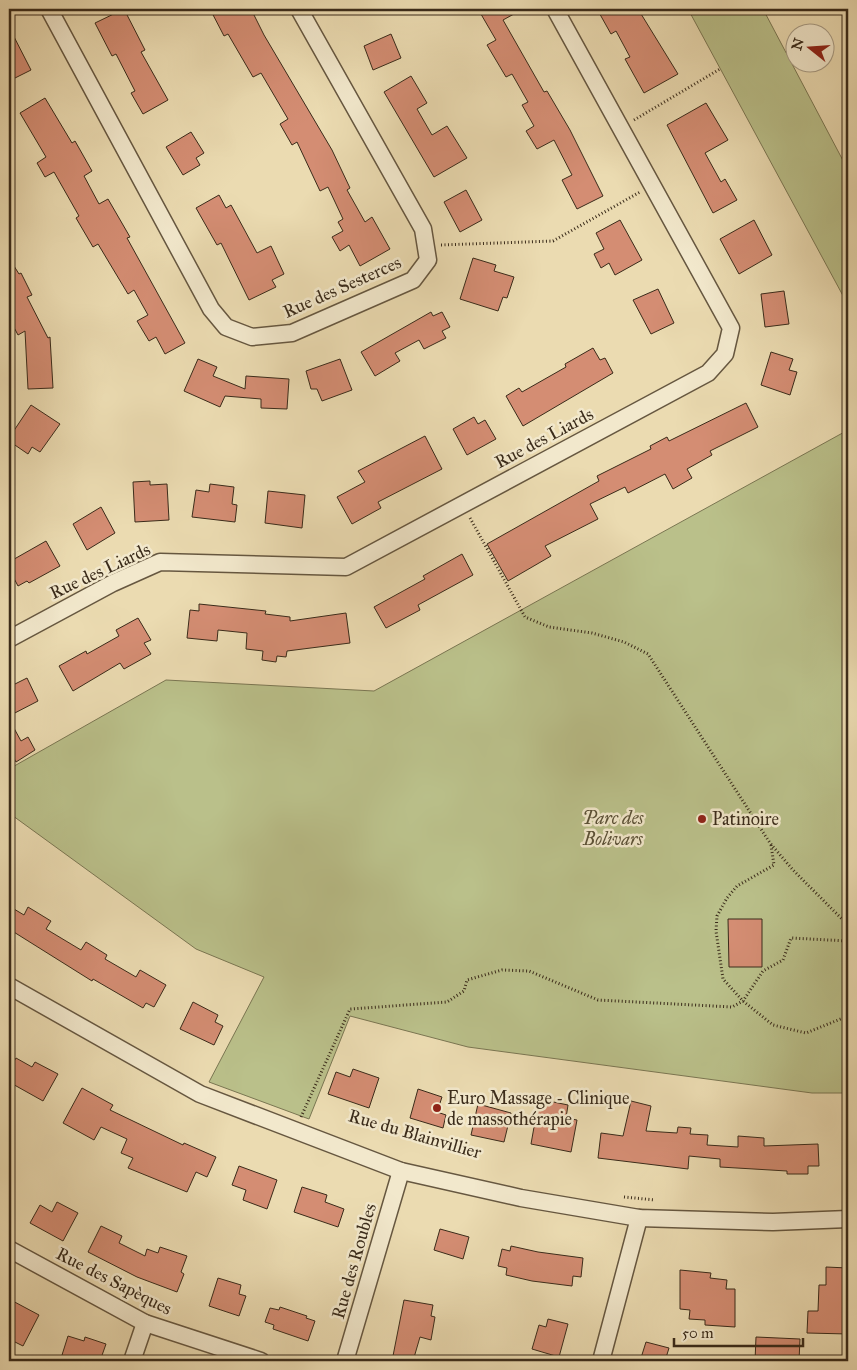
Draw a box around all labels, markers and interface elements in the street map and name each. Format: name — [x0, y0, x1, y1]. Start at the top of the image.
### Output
north arrow — [784, 22, 834, 72]
text: N — [788, 36, 808, 53]
street label: Rue des Sesterces — [279, 251, 405, 323]
street label: Rue des Liards — [491, 403, 597, 473]
street label: Rue des Liards — [46, 538, 154, 604]
park label: Parc des Bolivars — [582, 807, 644, 850]
place label: Patinoire — [712, 808, 779, 830]
marker: Patinoire — [696, 813, 708, 825]
place label: Euro Massage - Clinique de massothérapie — [447, 1087, 630, 1130]
marker: Euro Massage - Clinique de massothérapie — [431, 1102, 443, 1114]
street label: Rue du Blainvillier — [346, 1105, 484, 1164]
street label: Rue des Roubles — [327, 1201, 381, 1321]
street label: Rue des Sapèques — [52, 1242, 176, 1321]
scale bar — [674, 1315, 803, 1347]
text: 50 m — [682, 1324, 714, 1342]

